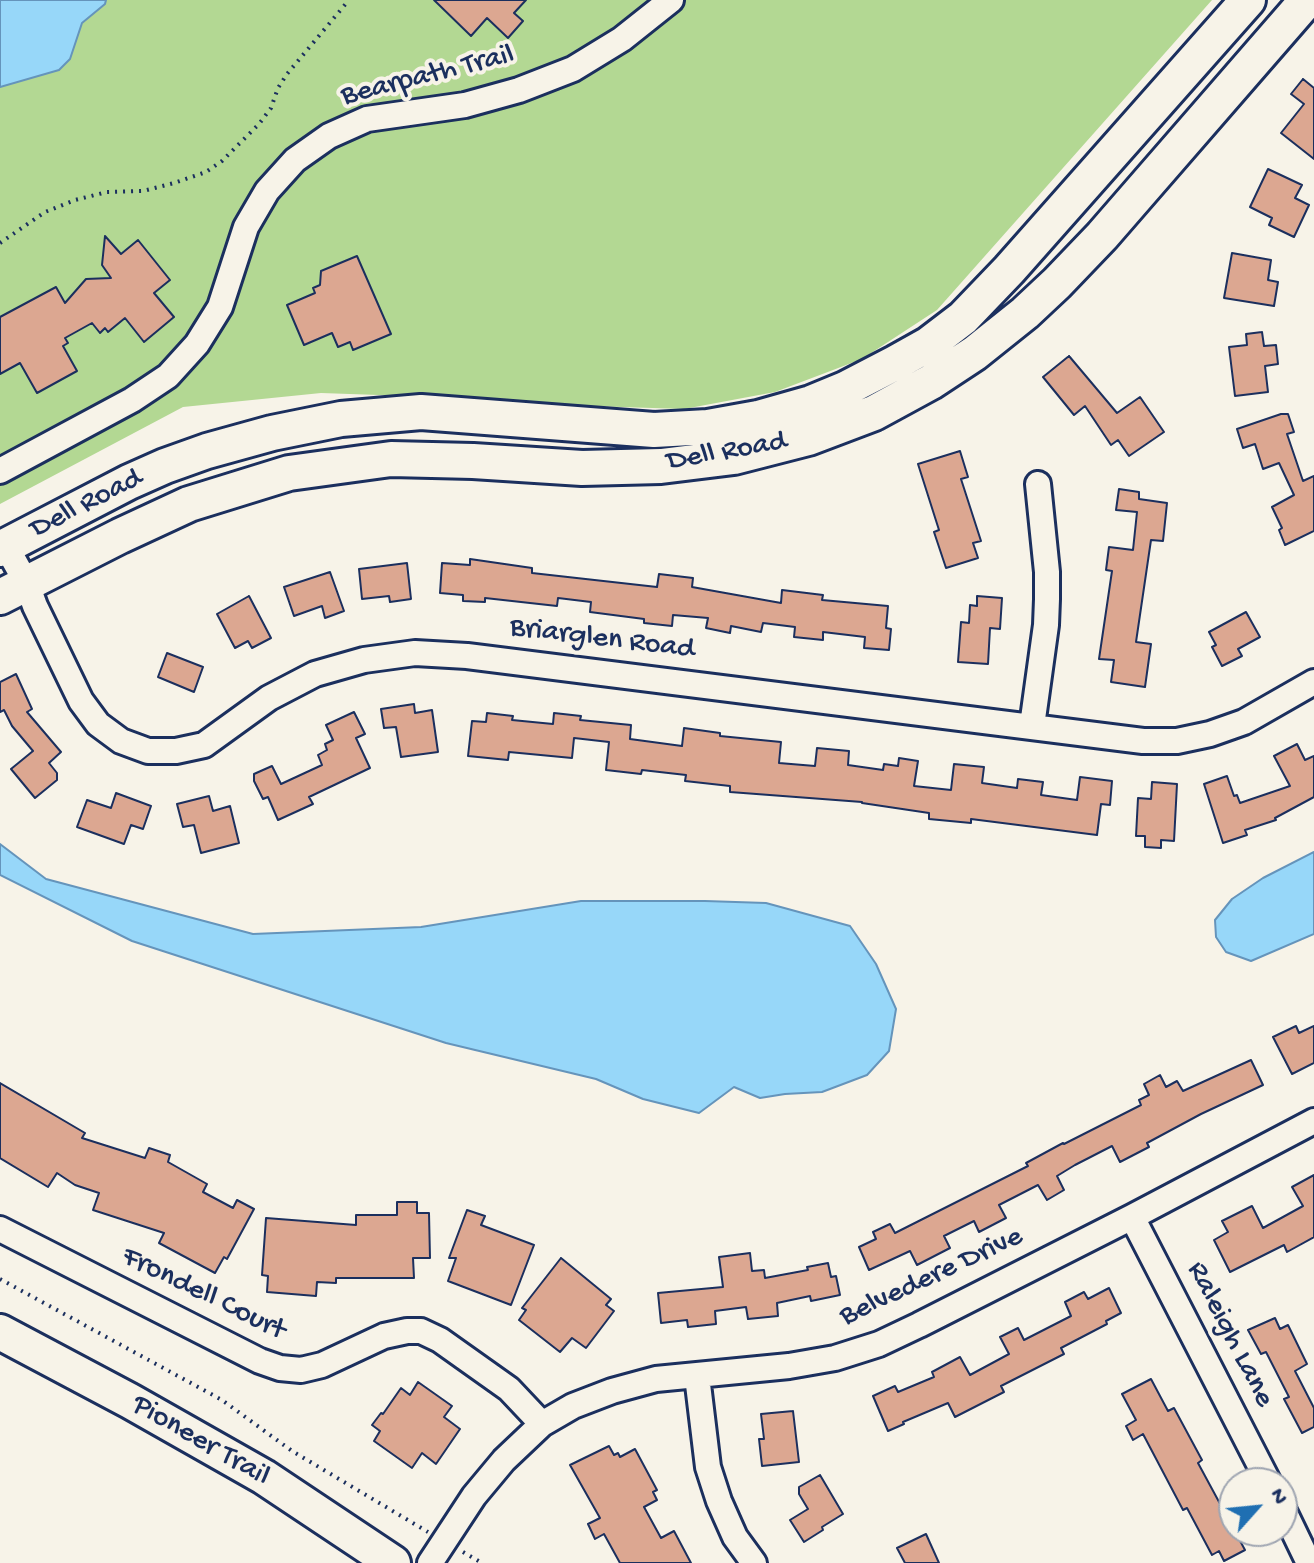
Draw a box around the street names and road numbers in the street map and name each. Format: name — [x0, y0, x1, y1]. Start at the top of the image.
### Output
street label: Bearpath Trail — [338, 38, 518, 116]
street label: Dell Road — [664, 425, 790, 481]
street label: Dell Road — [25, 462, 149, 548]
street label: Briarglen Road — [508, 611, 696, 669]
street label: Belvedere Drive — [835, 1220, 1029, 1336]
street label: Frondell Court — [115, 1240, 291, 1350]
street label: Raleigh Lane — [1177, 1256, 1281, 1414]
street label: Pioneer Trail — [125, 1388, 275, 1496]

